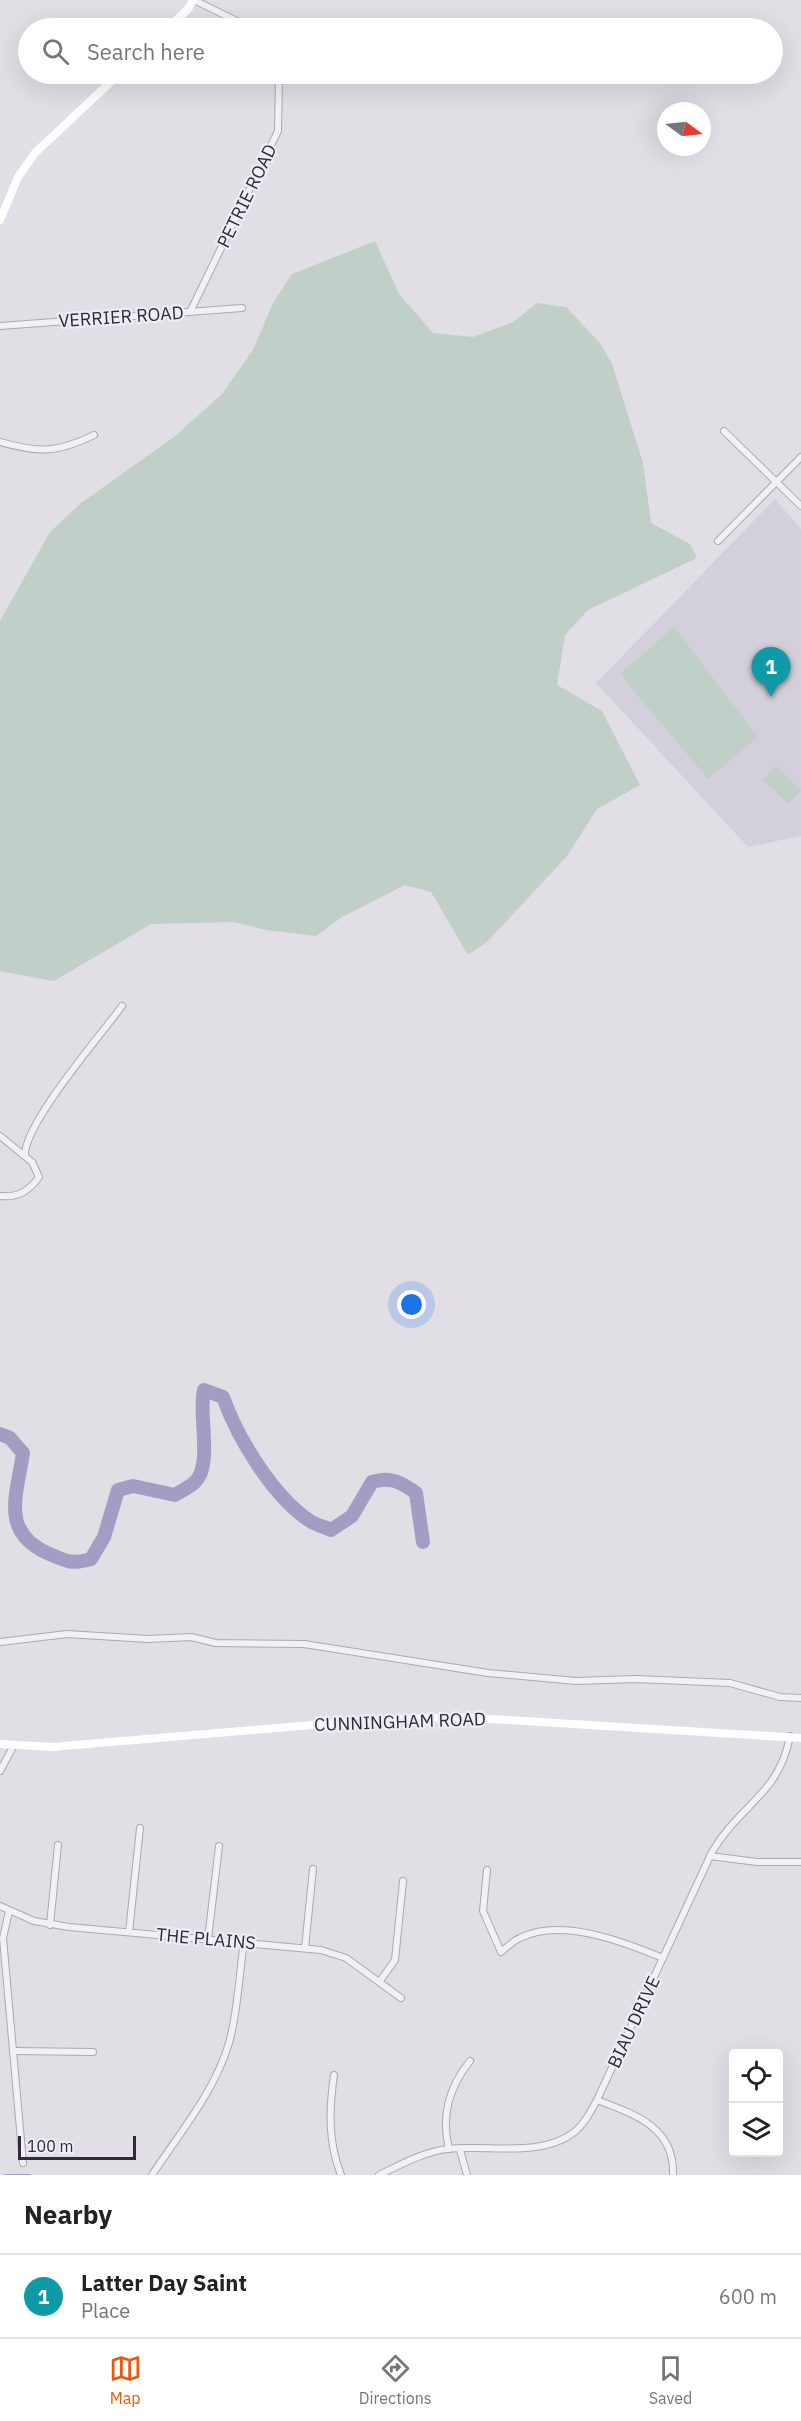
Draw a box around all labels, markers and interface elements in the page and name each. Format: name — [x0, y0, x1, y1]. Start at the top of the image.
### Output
search box — [18, 18, 783, 84]
icon: search — [39, 35, 72, 68]
text: Search here — [87, 37, 205, 66]
north arrow — [657, 102, 711, 156]
street label: PETRIE ROAD — [212, 140, 282, 251]
street label: VERRIER ROAD — [58, 301, 184, 332]
pin: 1 — [752, 648, 790, 697]
your location — [397, 1290, 426, 1319]
street label: CUNNINGHAM ROAD — [314, 1707, 486, 1736]
street label: THE PLAINS — [155, 1923, 257, 1954]
street label: BIAU DRIVE — [602, 1972, 665, 2071]
map controls — [729, 2049, 783, 2157]
button: locate — [729, 2049, 783, 2103]
button: layers — [729, 2103, 783, 2157]
scale bar — [18, 2133, 136, 2160]
text: 100 m — [27, 2136, 74, 2156]
text: Nearby — [24, 2197, 112, 2231]
text: Latter Day Saint — [81, 2268, 247, 2297]
text: 1 — [38, 2283, 50, 2310]
text: 600 m — [719, 2283, 777, 2310]
text: Place — [81, 2297, 130, 2324]
tab: Map — [109, 2352, 142, 2408]
tab: Directions — [359, 2352, 432, 2408]
tab: Saved — [649, 2352, 692, 2408]

